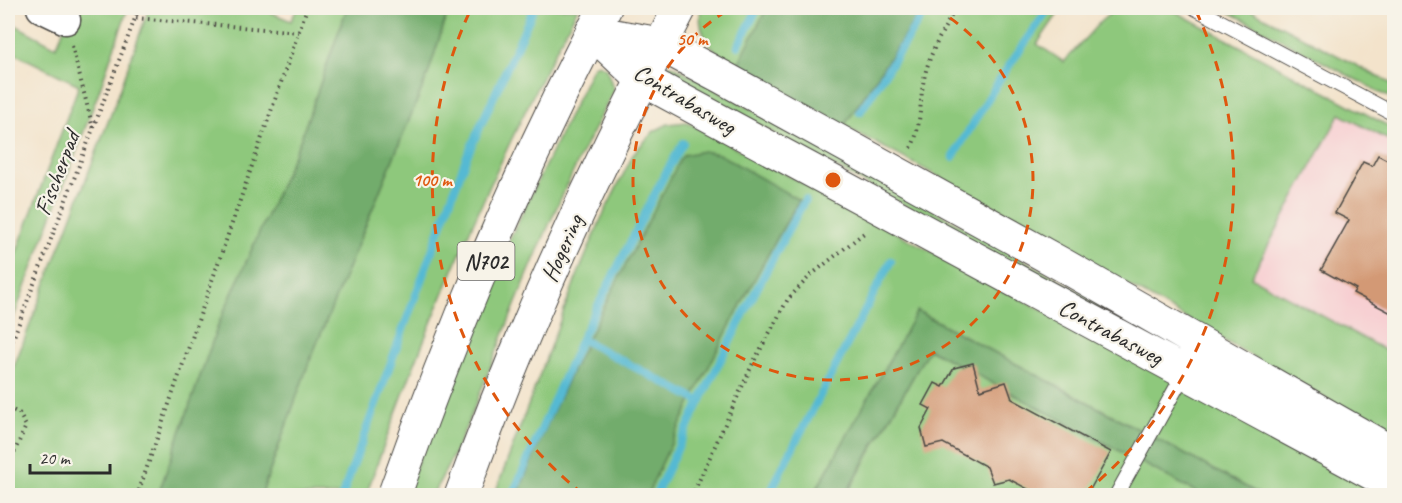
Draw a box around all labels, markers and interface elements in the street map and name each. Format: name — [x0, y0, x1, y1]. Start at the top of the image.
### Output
text: 50 m — [677, 28, 709, 50]
street label: Contrabasweg — [628, 57, 743, 142]
street label: Fischerpad — [27, 123, 88, 219]
text: 100 m — [413, 169, 453, 191]
centre of rings — [823, 170, 843, 190]
street label: Hogering — [534, 208, 591, 286]
road number: N702 — [458, 242, 514, 280]
street label: Contrabasweg — [1054, 292, 1170, 373]
scale bar — [30, 437, 110, 475]
text: 20 m — [39, 447, 72, 469]

